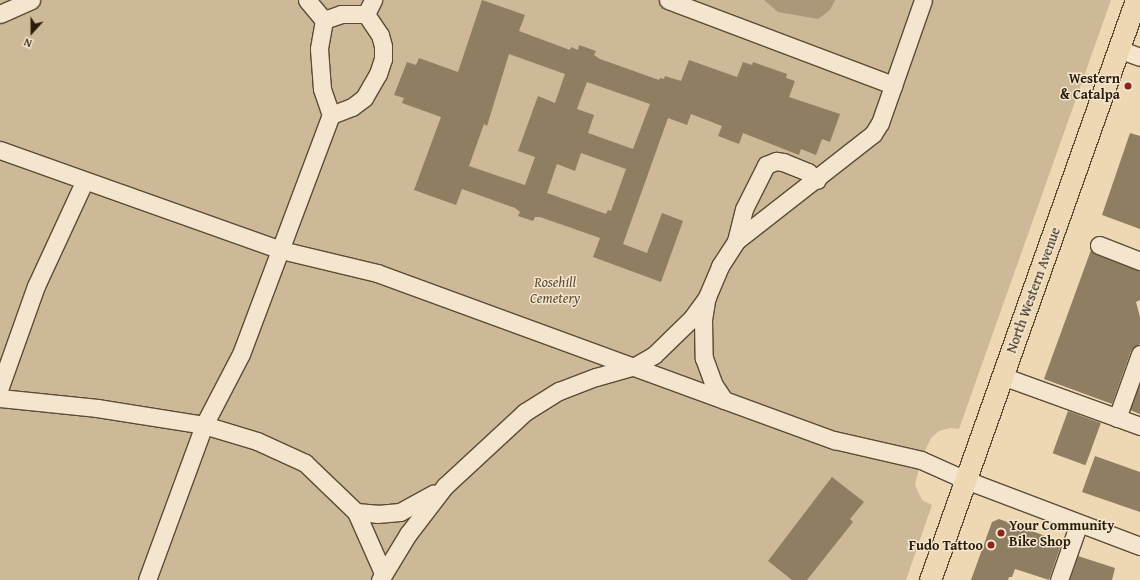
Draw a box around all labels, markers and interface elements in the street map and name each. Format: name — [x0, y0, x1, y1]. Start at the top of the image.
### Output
north arrow — [12, 12, 52, 52]
text: N — [21, 34, 34, 52]
place label: Western & Catalpa — [1060, 70, 1120, 102]
marker: Western & Catalpa — [1123, 81, 1133, 91]
street label: North Western Avenue — [1002, 225, 1064, 355]
park label: Rosehill Cemetery — [530, 274, 580, 306]
place label: Your Community Bike Shop — [1009, 517, 1114, 550]
marker: Your Community Bike Shop — [996, 528, 1006, 538]
place label: Fudo Tattoo — [909, 537, 983, 553]
marker: Fudo Tattoo — [986, 540, 996, 550]

